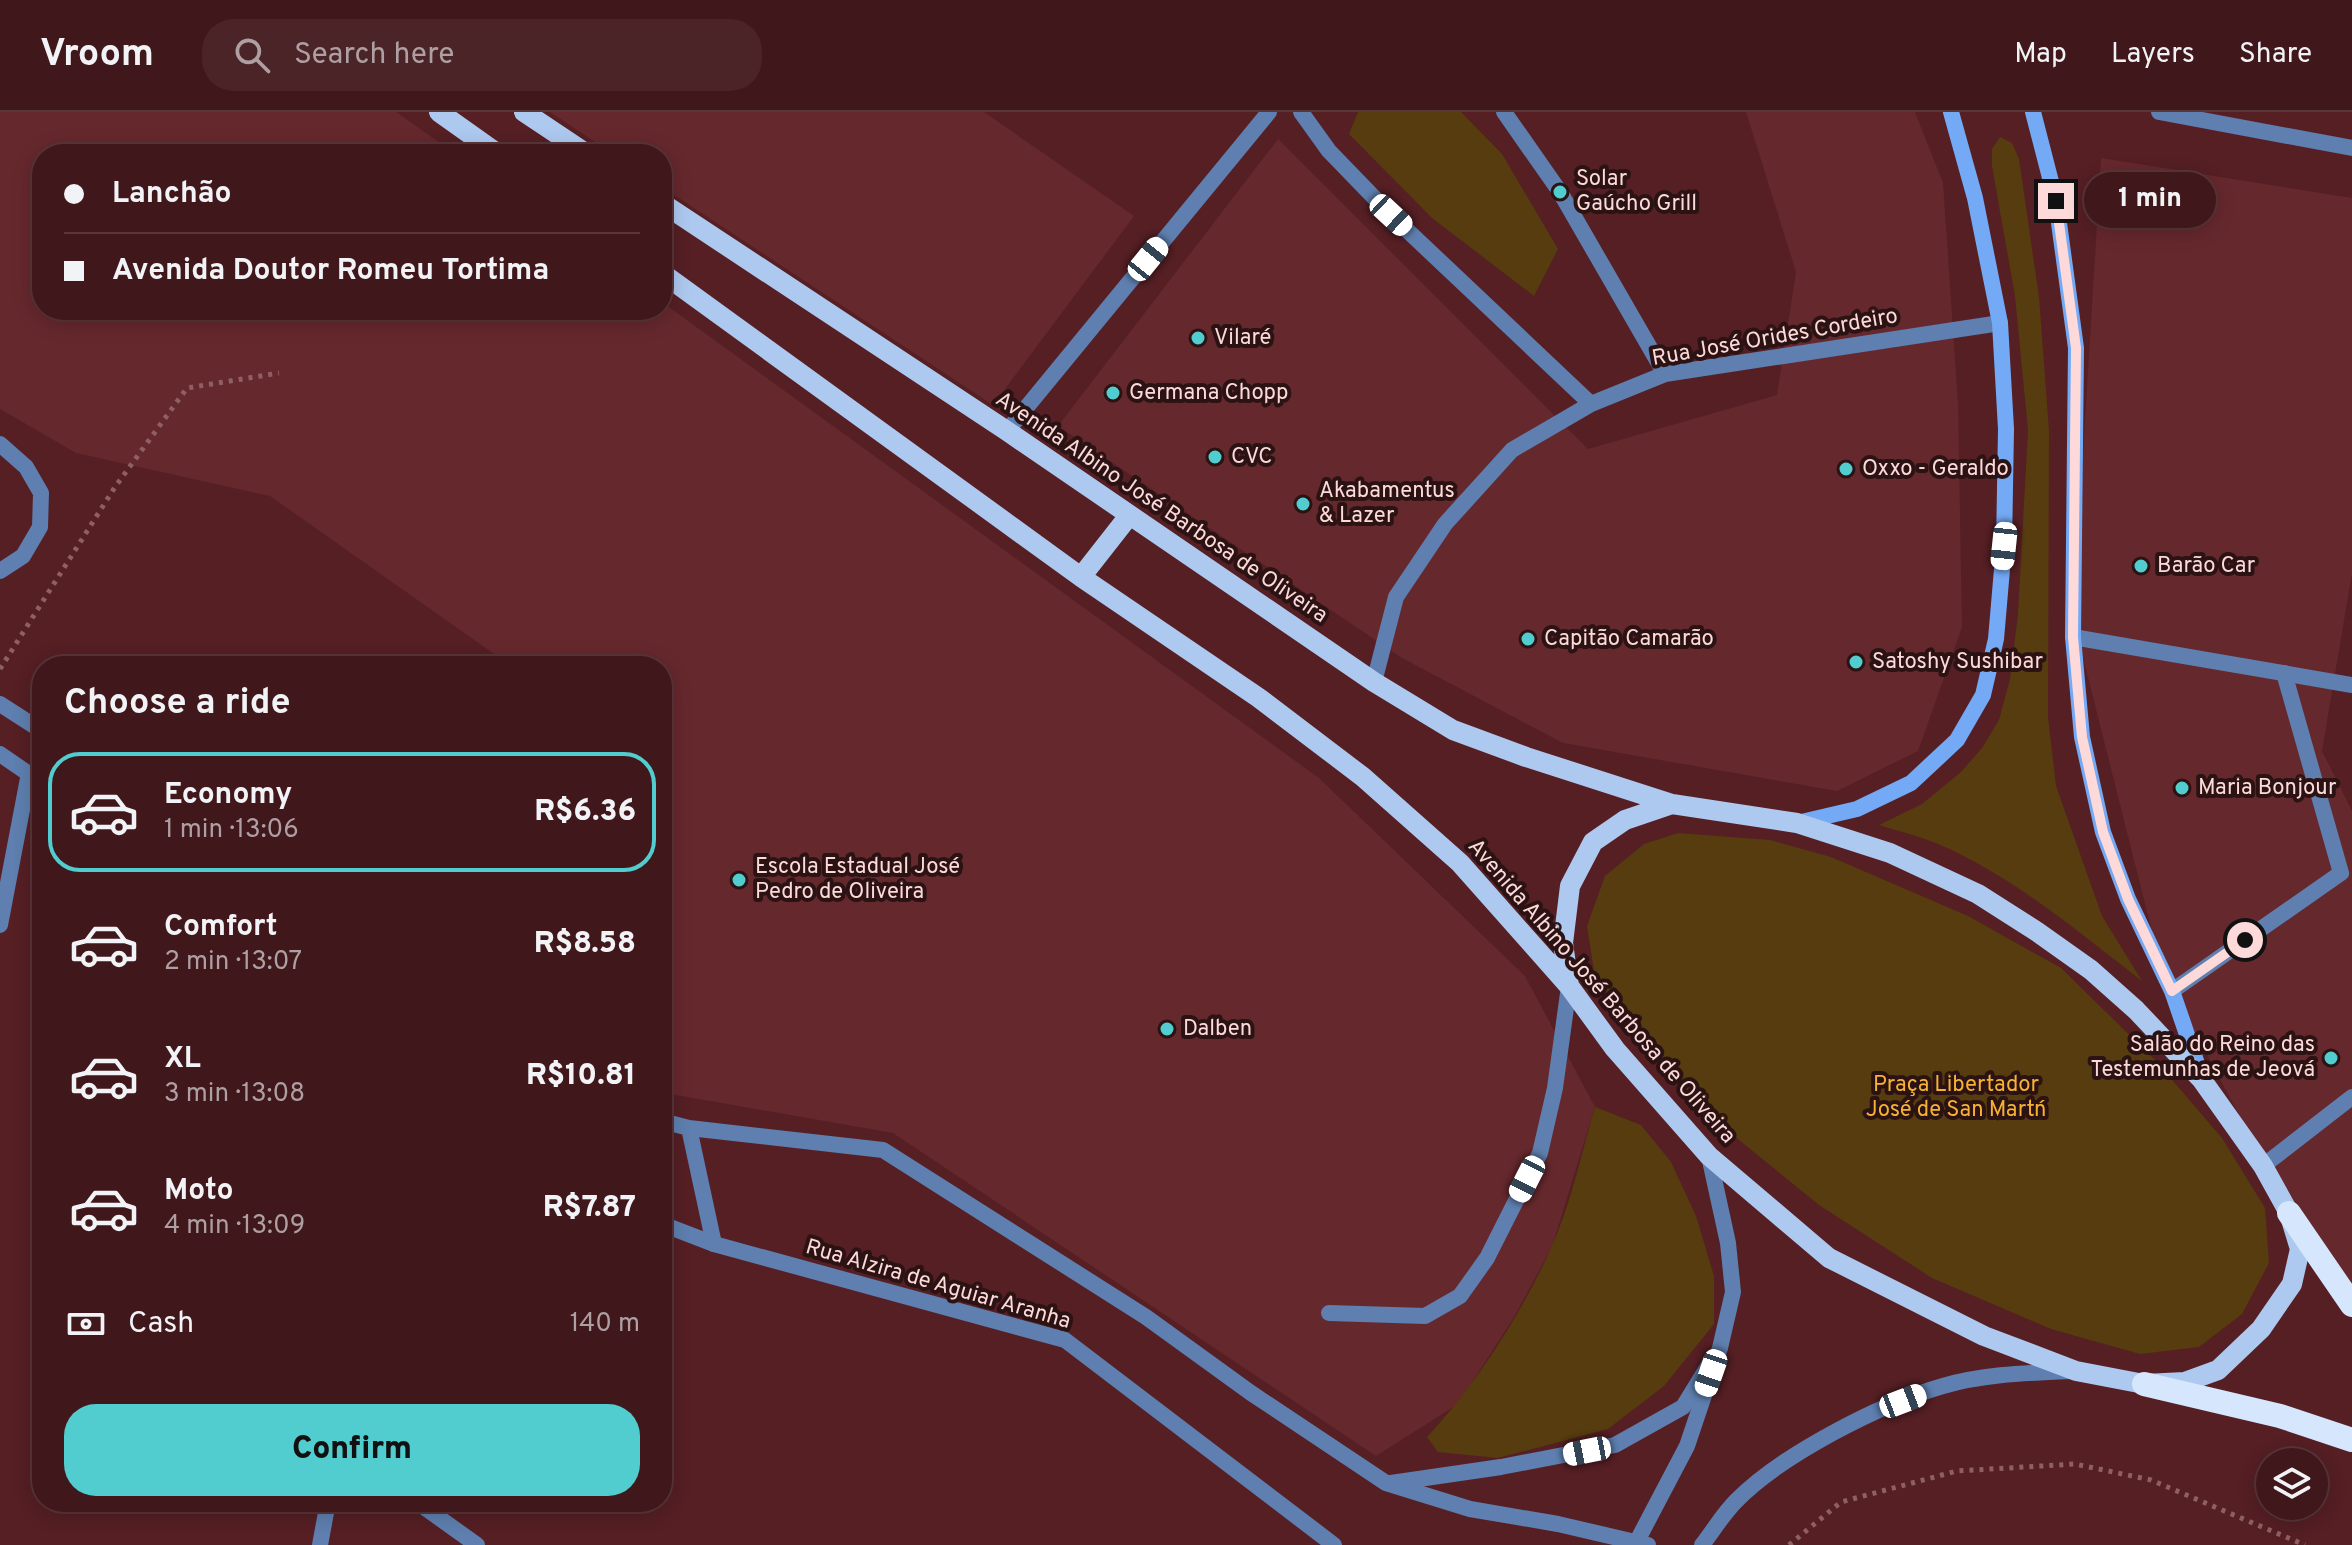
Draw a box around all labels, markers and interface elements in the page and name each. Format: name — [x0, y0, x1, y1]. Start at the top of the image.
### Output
search box — [202, 19, 762, 91]
text: Vroom — [40, 31, 154, 80]
icon: search — [230, 33, 274, 77]
text: Search here — [294, 37, 454, 74]
text: Map — [2014, 37, 2067, 73]
text: Layers — [2111, 37, 2195, 73]
text: Share — [2239, 37, 2312, 73]
place label: Solar Gaúcho Grill — [1576, 166, 1697, 218]
callout: 1 min — [2084, 173, 2216, 229]
text: Lanchão — [112, 176, 231, 213]
marker: Solar Gaúcho Grill — [1551, 183, 1569, 201]
route end — [2038, 183, 2074, 219]
text: 1 min — [2118, 183, 2182, 216]
car — [1365, 190, 1417, 240]
car — [1124, 233, 1172, 285]
text: Avenida Doutor Romeu Tortima — [112, 253, 549, 290]
street label: Rua José Orides Cordeiro — [1650, 303, 1900, 373]
place label: Vilaré — [1214, 325, 1271, 352]
marker: Vilaré — [1189, 329, 1207, 347]
place label: Germana Chopp — [1129, 380, 1288, 407]
marker: Germana Chopp — [1104, 384, 1122, 402]
street label: Avenida Albino José Barbosa de Oliveira — [990, 386, 1332, 630]
place label: CVC — [1231, 444, 1273, 471]
marker: CVC — [1206, 448, 1224, 466]
place label: Oxxo - Geraldo — [1862, 456, 2009, 483]
marker: Oxxo - Geraldo — [1837, 460, 1855, 478]
place label: Akabamentus & Lazer — [1319, 478, 1455, 530]
marker: Akabamentus & Lazer — [1294, 495, 1312, 513]
car — [1990, 521, 2018, 571]
place label: Barão Car — [2157, 553, 2256, 580]
marker: Barão Car — [2132, 557, 2150, 575]
place label: Capitão Camarão — [1544, 626, 1714, 653]
marker: Capitão Camarão — [1519, 630, 1537, 648]
place label: Satoshy Sushibar — [1872, 649, 2043, 676]
marker: Satoshy Sushibar — [1847, 653, 1865, 671]
text: Choose a ride — [64, 681, 290, 727]
place label: Maria Bonjour — [2198, 775, 2337, 802]
icon: car — [68, 776, 140, 848]
text: Economy — [164, 777, 292, 814]
marker: Maria Bonjour — [2173, 779, 2191, 797]
text: R$6.36 — [534, 794, 636, 831]
text: 1 min · 13:06 — [164, 814, 299, 847]
street label: Avenida Albino José Barbosa de Oliveira — [1461, 834, 1741, 1150]
place label: Escola Estadual José Pedro de Oliveira — [755, 854, 960, 906]
marker: Escola Estadual José Pedro de Oliveira — [730, 871, 748, 889]
icon: car — [68, 908, 140, 980]
text: Comfort — [164, 909, 277, 946]
route start — [2227, 922, 2263, 958]
text: R$8.58 — [534, 926, 636, 963]
text: 2 min · 13:07 — [164, 946, 302, 979]
place label: Dalben — [1183, 1016, 1252, 1043]
marker: Dalben — [1158, 1020, 1176, 1038]
place label: Salão do Reino das Testemunhas de Jeová — [2091, 1032, 2315, 1084]
icon: car — [68, 1040, 140, 1112]
text: XL — [164, 1041, 201, 1078]
marker: Salão do Reino das Testemunhas de Jeová — [2322, 1049, 2340, 1067]
text: R$10.81 — [526, 1058, 636, 1095]
park label: Praça Libertador José de San Martń — [1866, 1072, 2046, 1124]
text: 3 min · 13:08 — [164, 1078, 305, 1111]
car — [1505, 1152, 1549, 1206]
icon: car — [68, 1172, 140, 1244]
text: Moto — [164, 1173, 234, 1210]
text: R$7.87 — [543, 1190, 636, 1227]
text: 4 min · 13:09 — [164, 1210, 305, 1243]
street label: Rua Alzira de Aguiar Aranha — [802, 1234, 1074, 1336]
icon: cash — [64, 1302, 108, 1346]
text: Cash — [128, 1306, 194, 1343]
text: 140 m — [570, 1308, 640, 1341]
car — [1692, 1346, 1730, 1400]
car — [1876, 1381, 1930, 1421]
button: Confirm — [64, 1404, 640, 1496]
car — [1561, 1435, 1613, 1467]
map controls — [2256, 1448, 2328, 1520]
button: layers — [2256, 1448, 2328, 1520]

